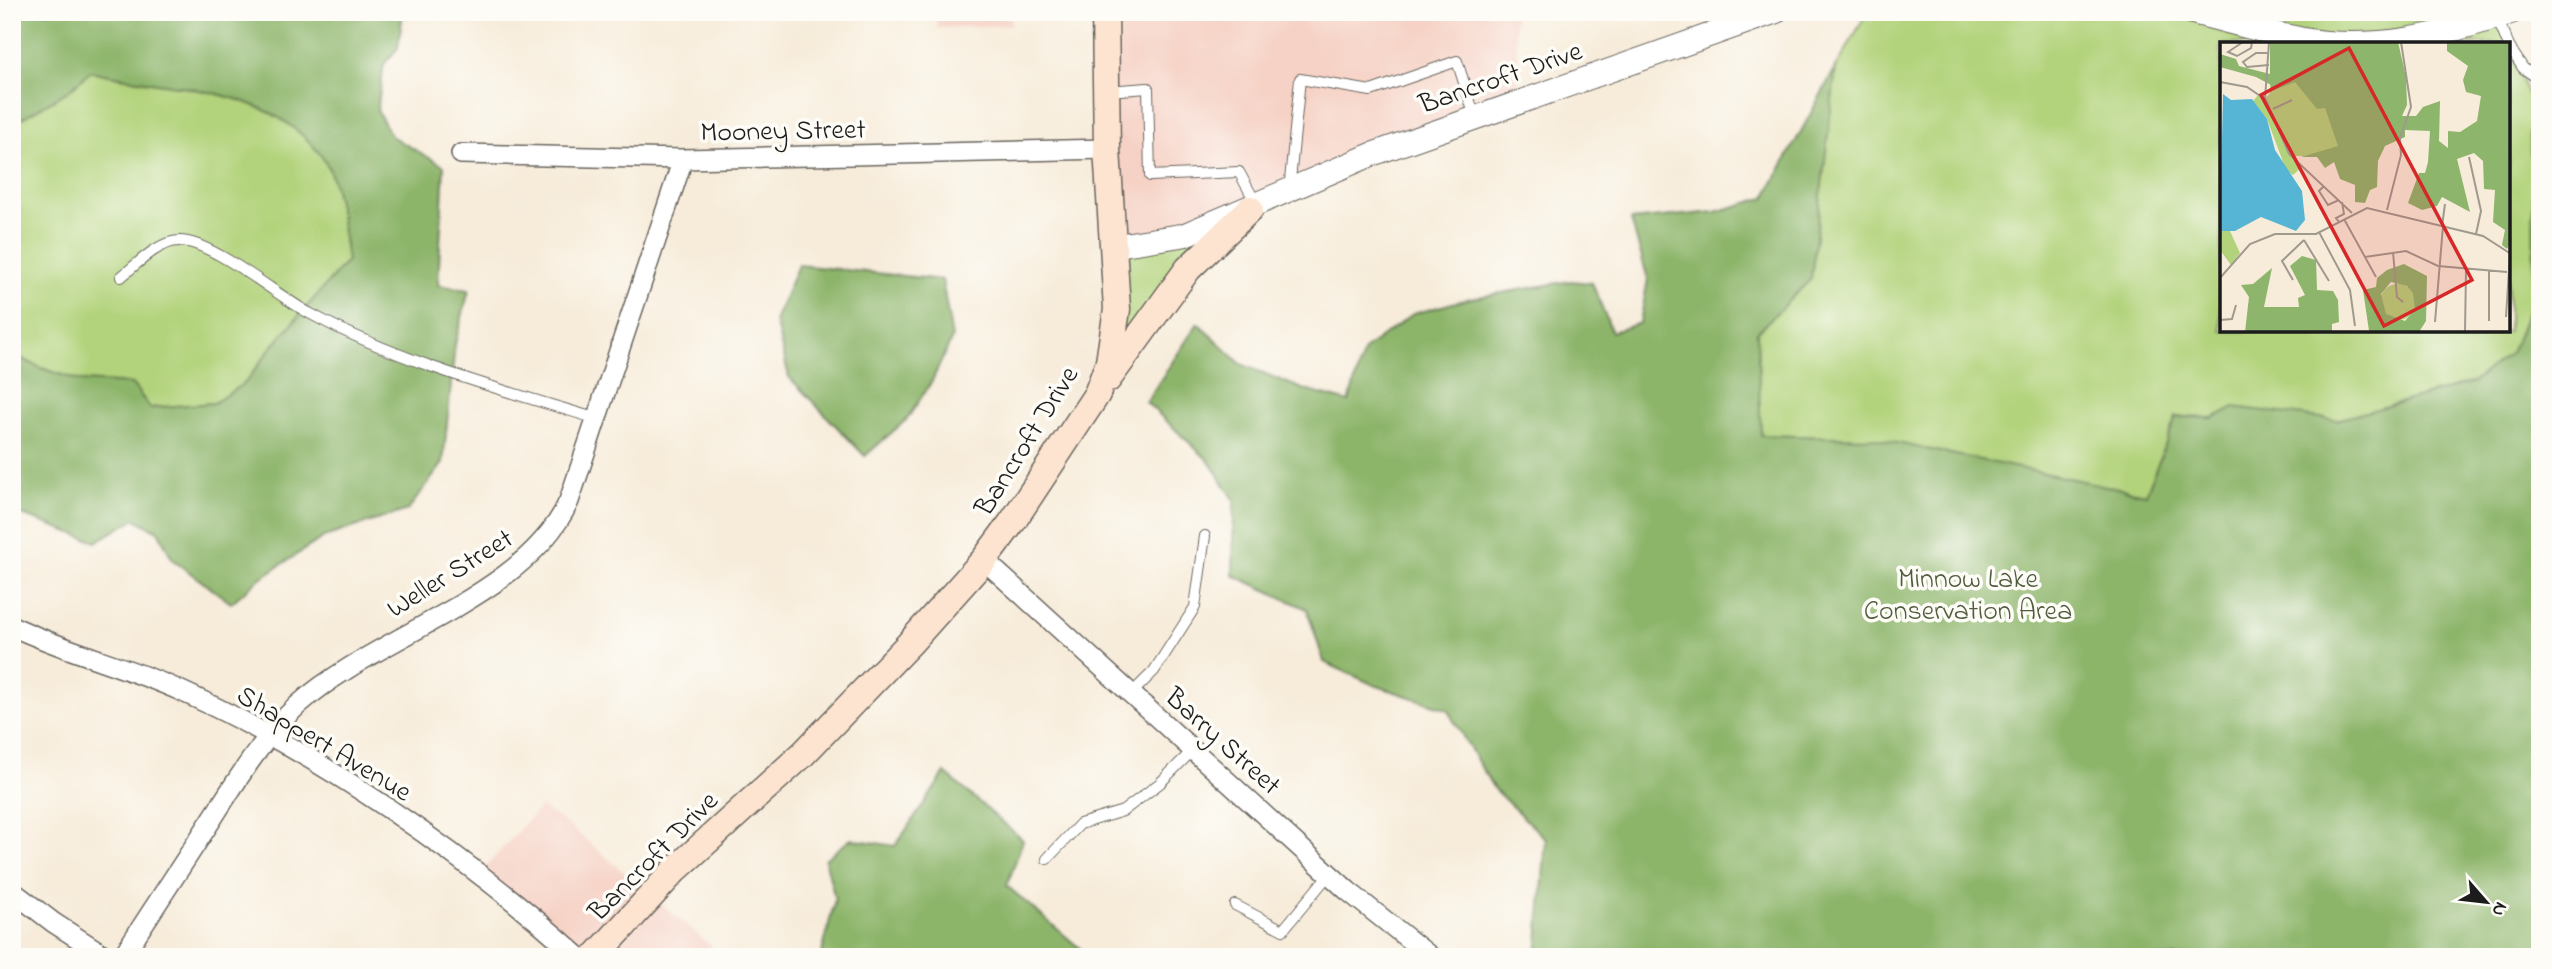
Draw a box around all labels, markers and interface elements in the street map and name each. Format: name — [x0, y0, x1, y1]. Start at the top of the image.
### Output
street label: Bancroft Drive — [1413, 32, 1589, 127]
inset map — [2220, 42, 2510, 332]
street label: Mooney Street — [700, 111, 866, 154]
street label: Bancroft Drive — [965, 358, 1091, 526]
street label: Weller Street — [380, 520, 522, 630]
park label: Minnow Lake Conservation Area — [1864, 560, 2072, 633]
street label: Shappert Avenue — [228, 676, 419, 814]
street label: Barry Street — [1154, 678, 1289, 806]
street label: Bancroft Drive — [579, 782, 729, 933]
north arrow — [2450, 867, 2520, 937]
text: N — [2484, 897, 2514, 921]

